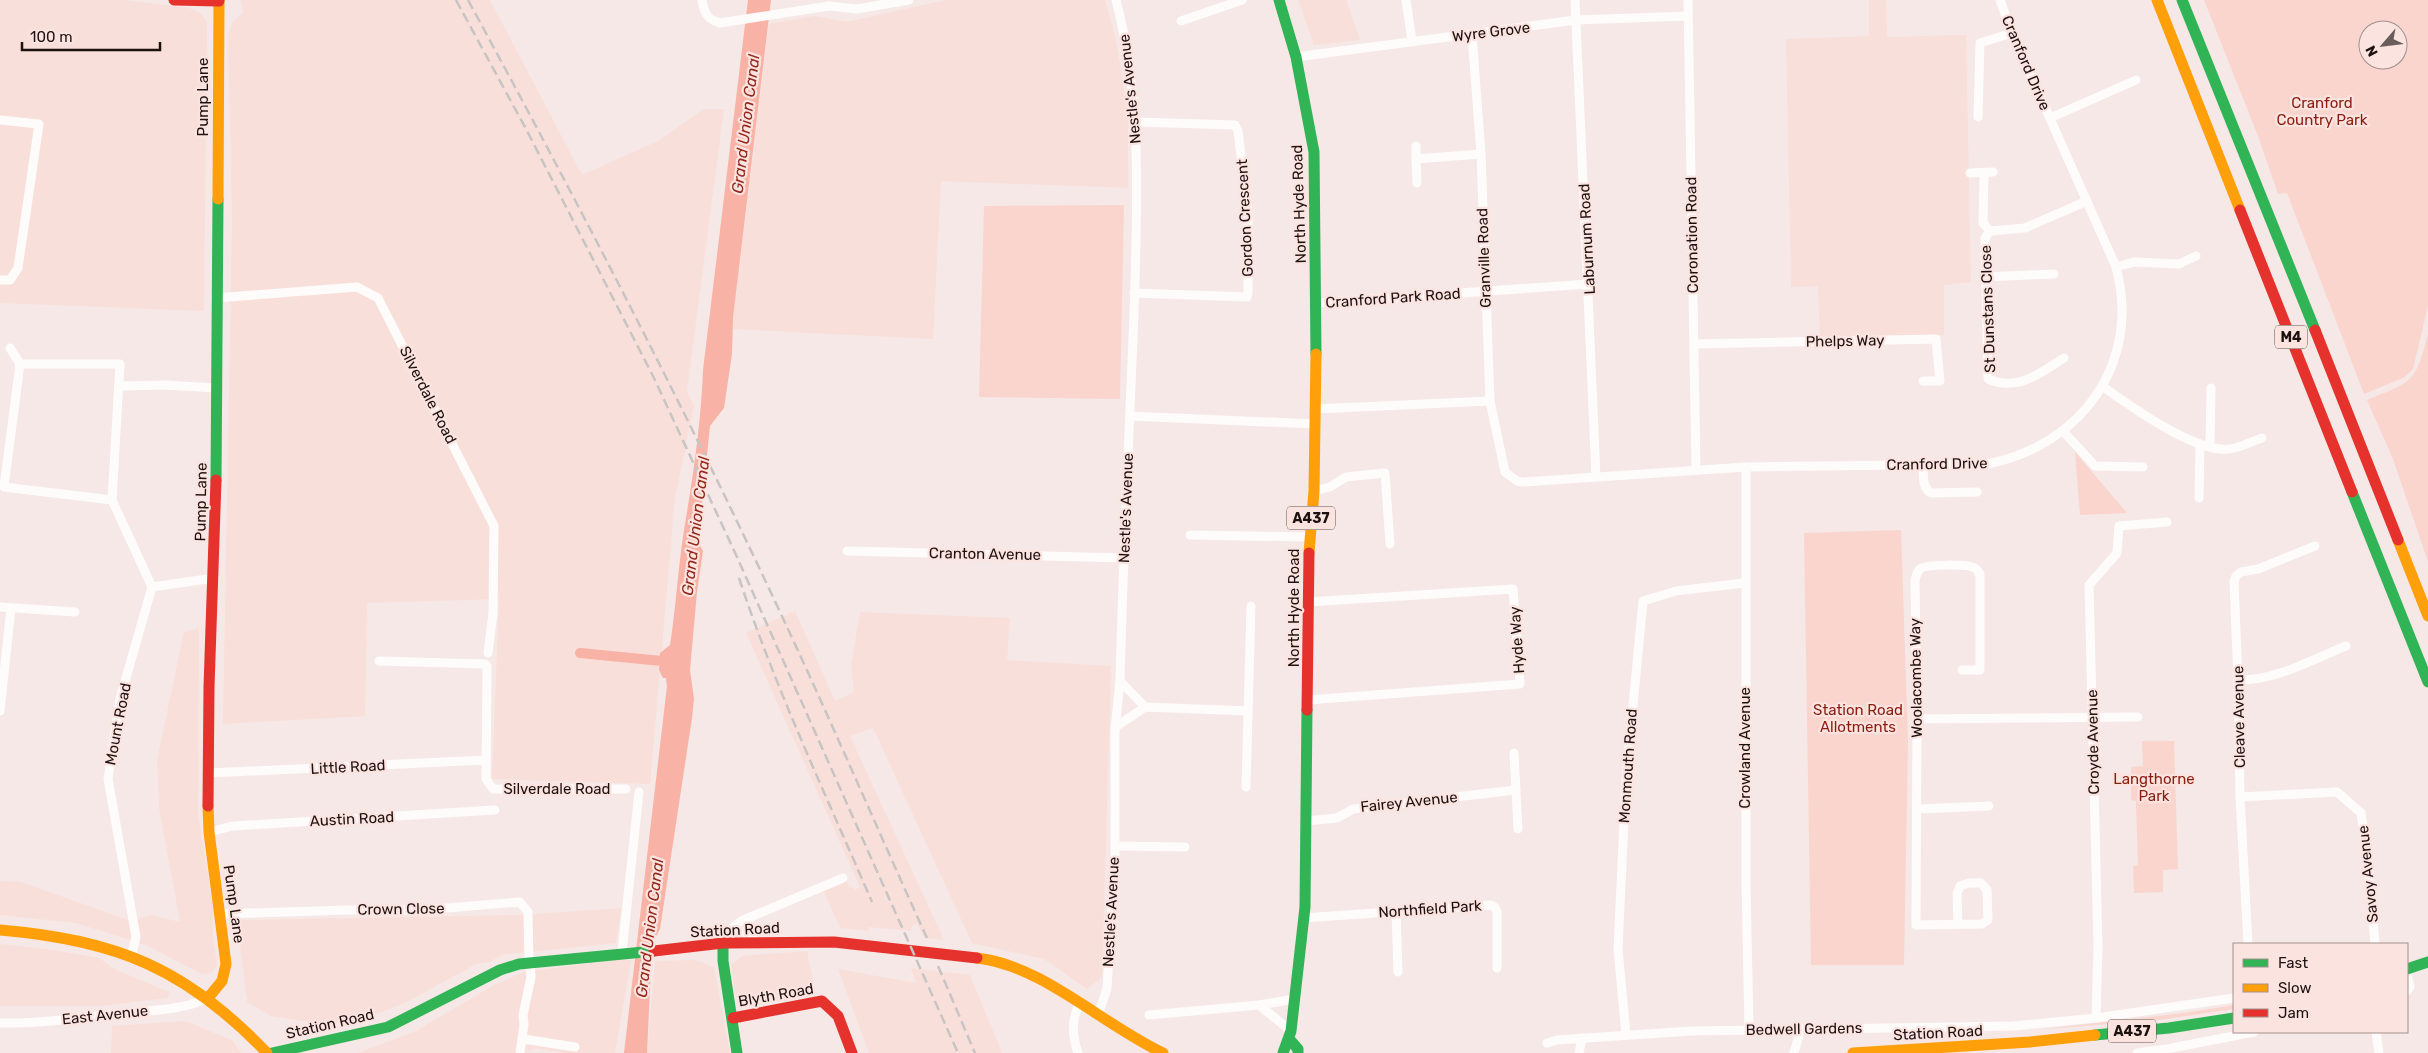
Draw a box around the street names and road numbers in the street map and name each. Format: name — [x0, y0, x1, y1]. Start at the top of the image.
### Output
street label: Cranford Drive — [1998, 13, 2054, 113]
street label: Wyre Grove — [1451, 18, 1531, 46]
street label: Nestle's Avenue — [1115, 33, 1145, 145]
street label: Pump Lane — [194, 58, 212, 136]
street label: North Hyde Road — [1288, 144, 1310, 264]
street label: Gordon Crescent — [1233, 159, 1257, 277]
street label: Coronation Road — [1682, 177, 1702, 293]
street label: Laburnum Road — [1575, 183, 1599, 295]
street label: Granville Road — [1473, 208, 1495, 308]
street label: St Dunstans Close — [1977, 245, 1999, 373]
street label: Cranford Park Road — [1325, 284, 1461, 312]
road number: M4 — [2275, 326, 2307, 348]
street label: Phelps Way — [1805, 331, 1885, 351]
street label: Silverdale Road — [396, 343, 460, 447]
street label: Nestle's Avenue — [1115, 453, 1137, 563]
street label: Cranford Drive — [1886, 454, 1988, 474]
street label: Pump Lane — [191, 462, 211, 542]
road number: A437 — [1287, 506, 1335, 530]
street label: Cranton Avenue — [929, 544, 1041, 564]
street label: North Hyde Road — [1285, 549, 1303, 667]
street label: Hyde Way — [1506, 606, 1528, 674]
street label: Woolacombe Way — [1906, 618, 1926, 738]
street label: Cleave Avenue — [2229, 666, 2249, 768]
street label: Mount Road — [101, 681, 135, 767]
street label: Crowland Avenue — [1736, 687, 1754, 809]
street label: Croyde Avenue — [2083, 689, 2103, 795]
street label: Monmouth Road — [1615, 708, 1641, 824]
street label: Little Road — [310, 756, 386, 778]
street label: Silverdale Road — [503, 780, 611, 798]
street label: Fairey Avenue — [1360, 788, 1458, 816]
street label: Austin Road — [309, 808, 395, 830]
street label: Savoy Avenue — [2354, 825, 2382, 923]
street label: Nestle's Avenue — [1099, 856, 1123, 968]
street label: Pump Lane — [220, 864, 248, 944]
street label: Northfield Park — [1378, 896, 1483, 922]
street label: Crown Close — [357, 899, 445, 919]
street label: Station Road — [690, 919, 780, 941]
street label: Blyth Road — [737, 980, 815, 1010]
street label: East Avenue — [61, 1002, 149, 1028]
street label: Station Road — [284, 1005, 376, 1043]
street label: Bedwell Gardens — [1746, 1019, 1863, 1039]
road number: A437 — [2108, 1019, 2156, 1042]
street label: Station Road — [1893, 1022, 1983, 1044]

